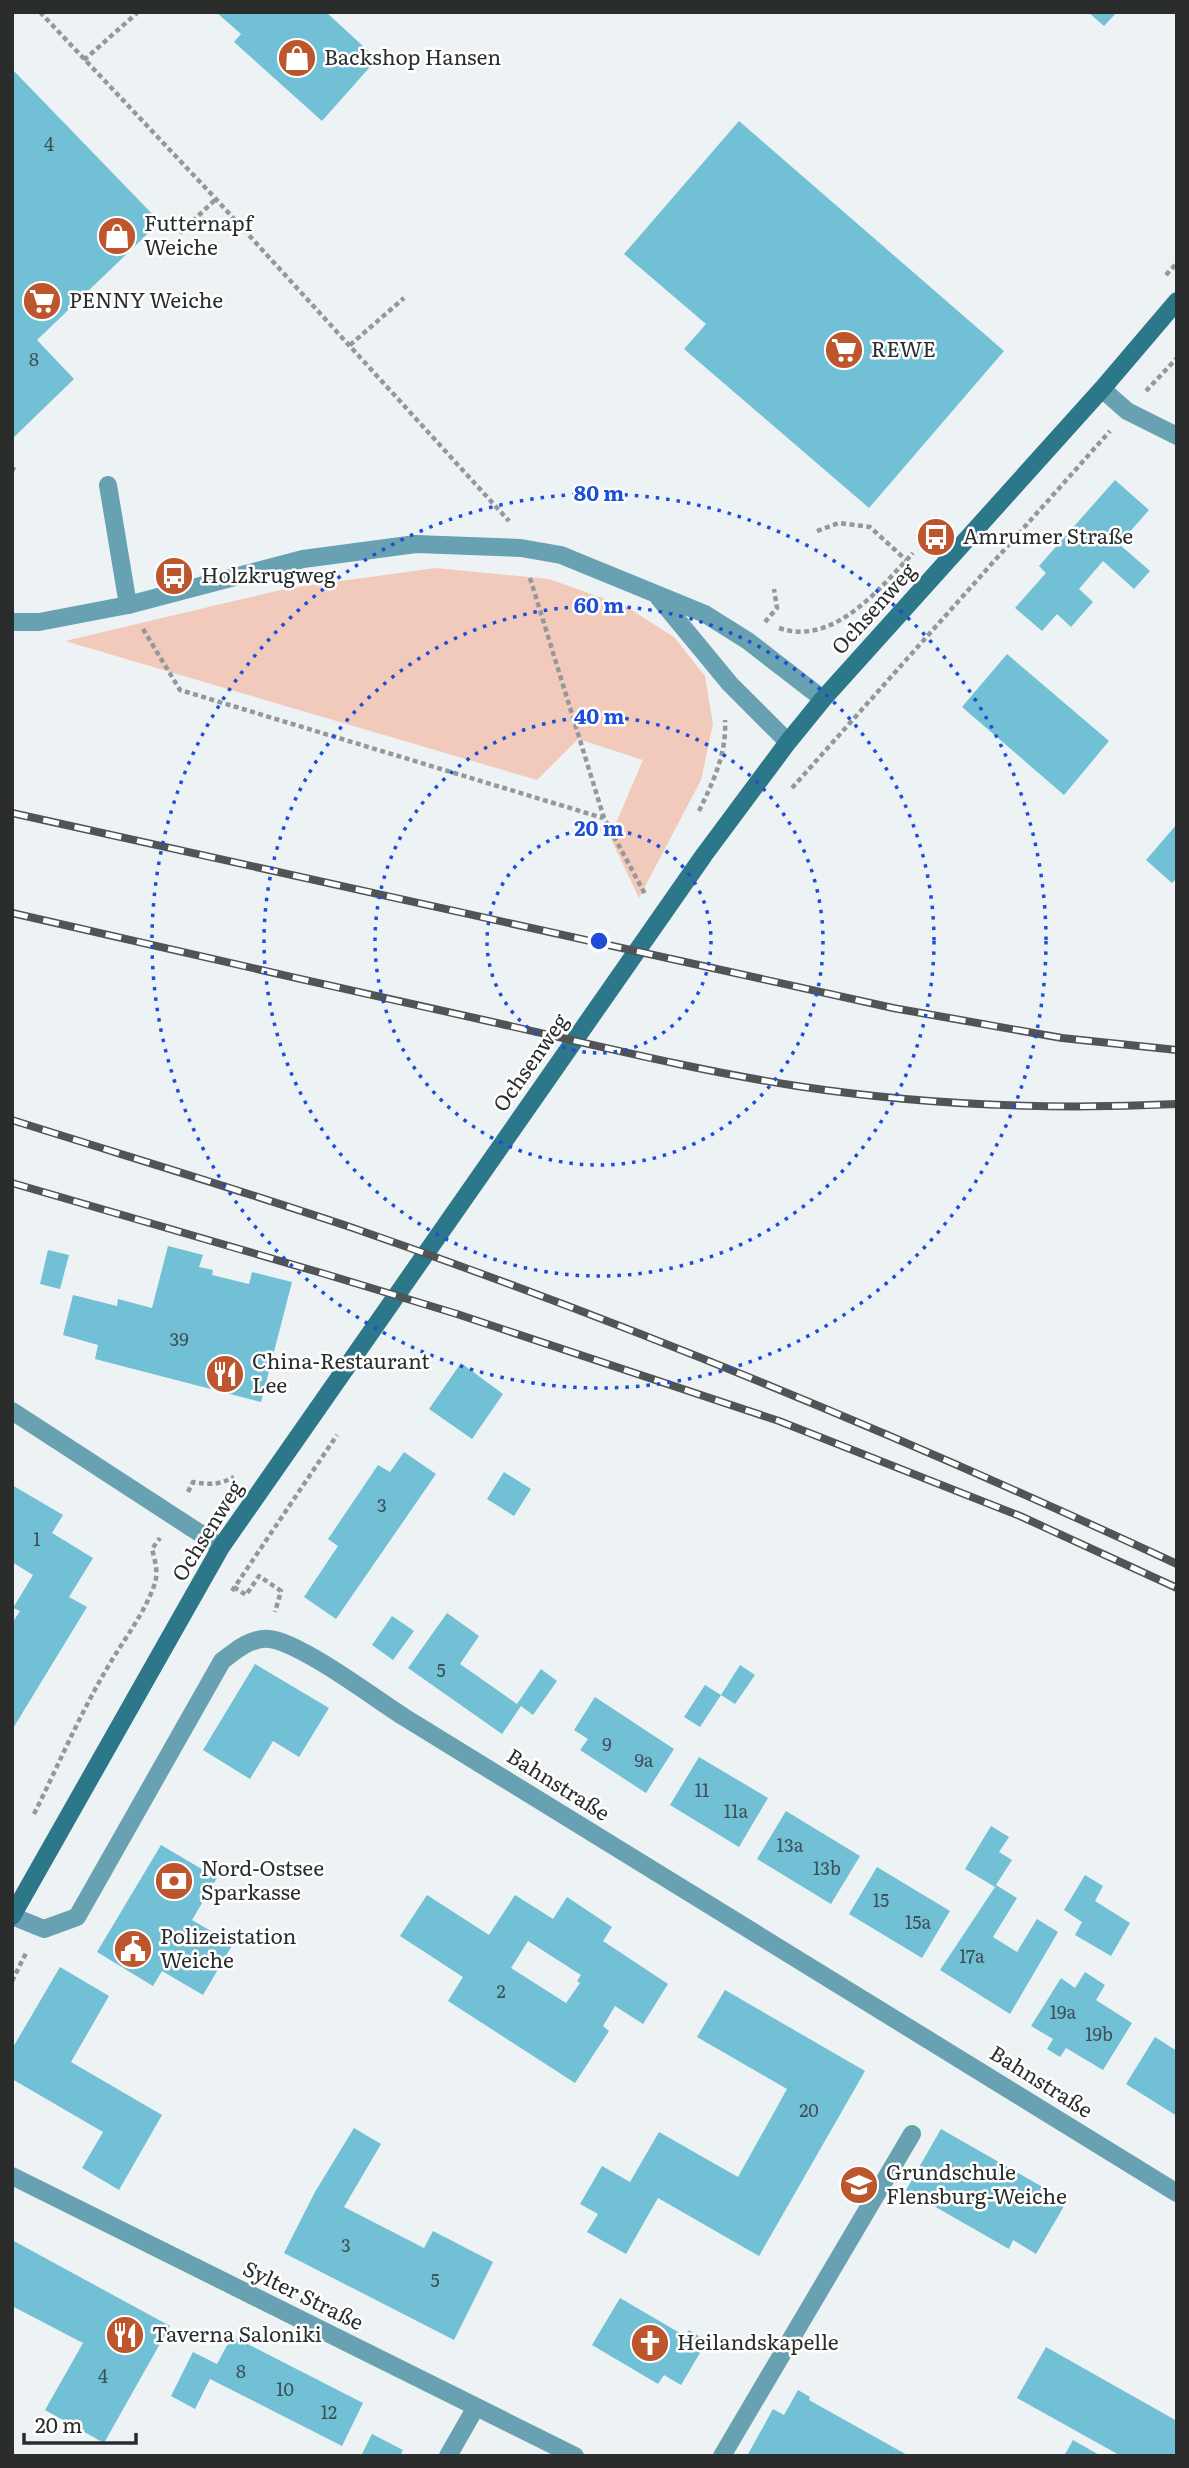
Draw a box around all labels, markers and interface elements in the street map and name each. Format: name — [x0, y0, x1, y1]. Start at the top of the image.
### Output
shop icon: Backshop Hansen — [276, 37, 318, 79]
place label: Backshop Hansen — [324, 40, 501, 71]
house number: 4 — [44, 130, 54, 157]
place label: Futternapf Weiche — [144, 206, 255, 261]
shop icon: Futternapf Weiche — [96, 215, 138, 257]
supermarket icon: PENNY Weiche — [21, 280, 63, 322]
place label: PENNY Weiche — [69, 283, 223, 314]
supermarket icon: REWE — [823, 329, 865, 371]
place label: REWE — [871, 332, 936, 363]
house number: 8 — [29, 345, 39, 372]
text: 80 m — [574, 476, 624, 507]
bus stop icon: Amrumer Straße — [915, 516, 957, 558]
place label: Amrumer Straße — [963, 519, 1133, 550]
bus stop icon: Holzkrugweg — [153, 555, 195, 597]
street label: Ochsenweg — [823, 555, 922, 660]
place label: Holzkrugweg — [201, 558, 336, 589]
text: 60 m — [574, 588, 624, 619]
text: 40 m — [574, 699, 624, 730]
text: 20 m — [574, 811, 624, 842]
centre of rings — [587, 929, 611, 953]
street label: Ochsenweg — [484, 1006, 574, 1117]
house number: 39 — [169, 1325, 189, 1352]
place label: China-Restaurant Lee — [252, 1344, 430, 1399]
restaurant icon: China-Restaurant Lee — [204, 1353, 246, 1395]
street label: Ochsenweg — [163, 1473, 249, 1586]
house number: 3 — [377, 1491, 387, 1518]
house number: 1 — [33, 1525, 41, 1552]
house number: 5 — [436, 1656, 446, 1683]
house number: 9 — [602, 1730, 612, 1757]
street label: Bahnstraße — [502, 1739, 617, 1827]
house number: 9a — [634, 1746, 654, 1773]
house number: 11 — [695, 1776, 709, 1803]
house number: 11a — [724, 1797, 748, 1824]
house number: 13a — [777, 1831, 804, 1858]
place label: Nord-Ostsee Sparkasse — [201, 1851, 324, 1906]
house number: 13b — [813, 1854, 841, 1881]
bank icon: Nord-Ostsee Sparkasse — [153, 1860, 195, 1902]
house number: 15 — [873, 1886, 889, 1913]
house number: 15a — [905, 1908, 931, 1935]
place label: Polizeistation Weiche — [160, 1919, 297, 1974]
public building icon: Polizeistation Weiche — [112, 1928, 154, 1970]
house number: 17a — [959, 1942, 985, 1969]
house number: 2 — [496, 1977, 506, 2004]
house number: 19a — [1050, 1998, 1077, 2025]
house number: 19b — [1085, 2020, 1113, 2047]
street label: Bahnstraße — [985, 2036, 1100, 2124]
house number: 20 — [799, 2096, 819, 2123]
place label: Grundschule Flensburg-Weiche — [886, 2155, 1067, 2210]
school or university icon: Grundschule Flensburg-Weiche — [838, 2164, 880, 2206]
house number: 3 — [341, 2231, 351, 2258]
street label: Sylter Straße — [239, 2251, 370, 2336]
house number: 5 — [430, 2266, 440, 2293]
restaurant icon: Taverna Saloniki — [104, 2314, 146, 2356]
place label: Taverna Saloniki — [152, 2317, 322, 2348]
church icon: Heilandskapelle — [629, 2322, 671, 2364]
place label: Heilandskapelle — [677, 2325, 839, 2356]
house number: 8 — [236, 2357, 246, 2384]
house number: 4 — [98, 2362, 108, 2389]
house number: 10 — [276, 2375, 294, 2402]
house number: 12 — [321, 2398, 337, 2425]
scale bar — [24, 2402, 136, 2446]
text: 20 m — [35, 2408, 82, 2439]

